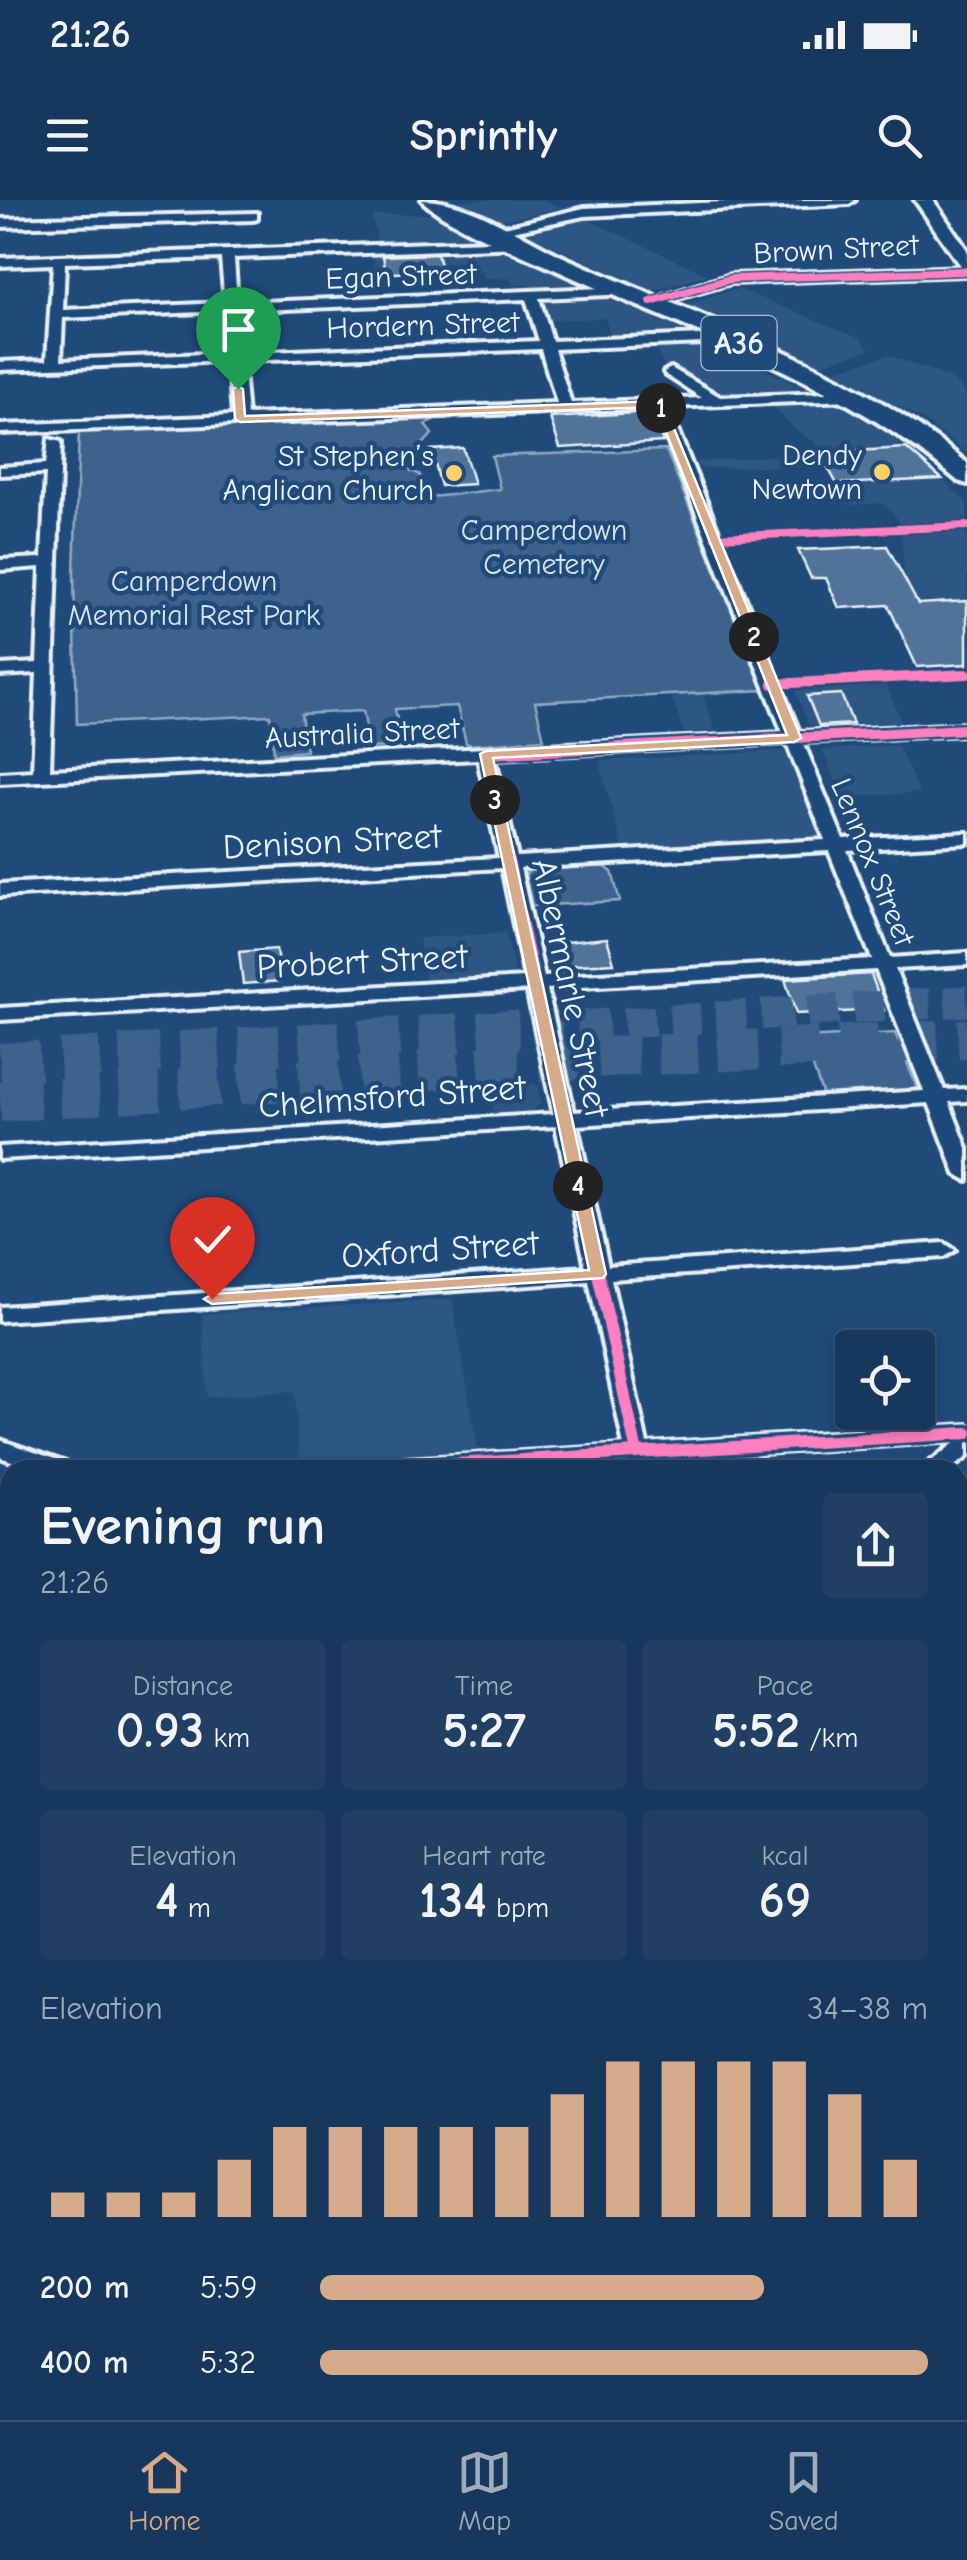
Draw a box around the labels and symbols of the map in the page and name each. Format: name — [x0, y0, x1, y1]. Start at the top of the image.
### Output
street label: Brown Street — [753, 228, 921, 271]
street label: Egan Street — [325, 256, 479, 297]
pin — [196, 287, 281, 390]
street label: Hordern Street — [326, 305, 522, 346]
road number: A36 — [702, 316, 776, 370]
pin: 1 — [636, 383, 686, 433]
place label: Dendy Newtown — [751, 438, 863, 507]
place label: St Stephen’s Anglican Church — [223, 439, 434, 508]
marker: Dendy Newtown — [871, 461, 893, 483]
marker: St Stephen’s Anglican Church — [443, 462, 465, 484]
park label: Camperdown Cemetery — [461, 513, 627, 582]
park label: Camperdown Memorial Rest Park — [68, 564, 321, 633]
pin: 2 — [729, 612, 779, 662]
street label: Australia Street — [264, 711, 462, 756]
street label: Lennox Street — [823, 774, 922, 952]
pin: 3 — [470, 775, 520, 825]
street label: Denison Street — [222, 815, 443, 868]
street label: Albermarle Street — [523, 855, 618, 1122]
street label: Probert Street — [256, 935, 469, 987]
street label: Chelmsford Street — [257, 1067, 528, 1126]
pin: 4 — [553, 1161, 603, 1211]
pin — [170, 1197, 255, 1300]
street label: Oxford Street — [340, 1222, 541, 1277]

